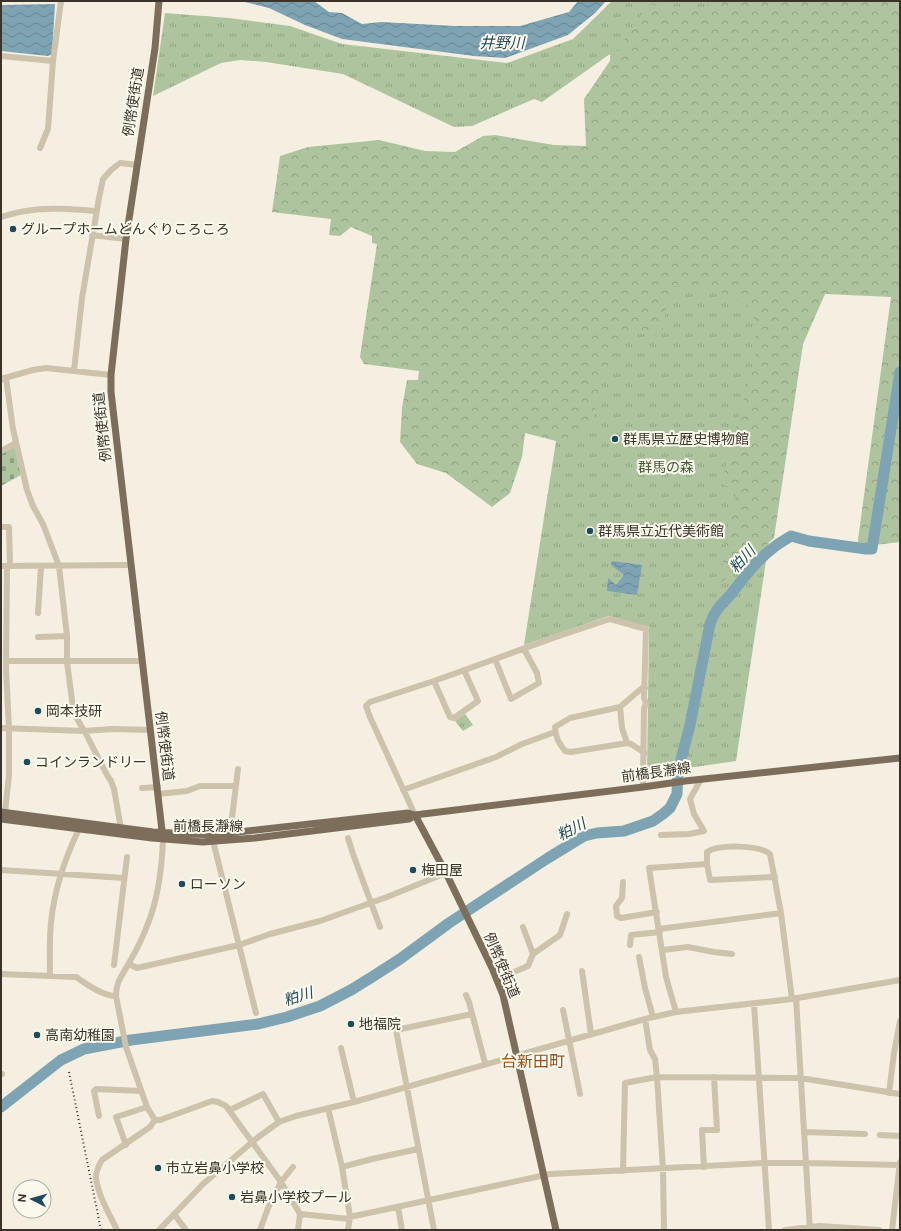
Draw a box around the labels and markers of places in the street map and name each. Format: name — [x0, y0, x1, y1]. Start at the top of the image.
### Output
place label: グループホームどんぐりころころ — [21, 221, 230, 237]
marker: グループホームどんぐりころころ — [8, 224, 18, 234]
place label: 群馬県立歴史博物館 — [623, 431, 749, 447]
marker: 群馬県立歴史博物館 — [610, 434, 620, 444]
place label: 群馬県立近代美術館 — [598, 523, 724, 539]
marker: 群馬県立近代美術館 — [585, 526, 595, 536]
place label: 岡本技研 — [46, 703, 102, 719]
marker: 岡本技研 — [33, 706, 43, 716]
place label: コインランドリー — [35, 754, 147, 770]
marker: コインランドリー — [22, 757, 32, 767]
place label: 梅田屋 — [421, 862, 463, 878]
marker: 梅田屋 — [408, 865, 418, 875]
place label: ローソン — [190, 876, 246, 892]
marker: ローソン — [177, 879, 187, 889]
place label: 地福院 — [359, 1016, 401, 1032]
marker: 地福院 — [346, 1019, 356, 1029]
place label: 高南幼稚園 — [45, 1027, 115, 1043]
marker: 高南幼稚園 — [32, 1030, 42, 1040]
place label: 市立岩鼻小学校 — [166, 1160, 264, 1176]
marker: 市立岩鼻小学校 — [153, 1163, 163, 1173]
place label: 岩鼻小学校プール — [240, 1189, 352, 1205]
marker: 岩鼻小学校プール — [227, 1192, 237, 1202]

